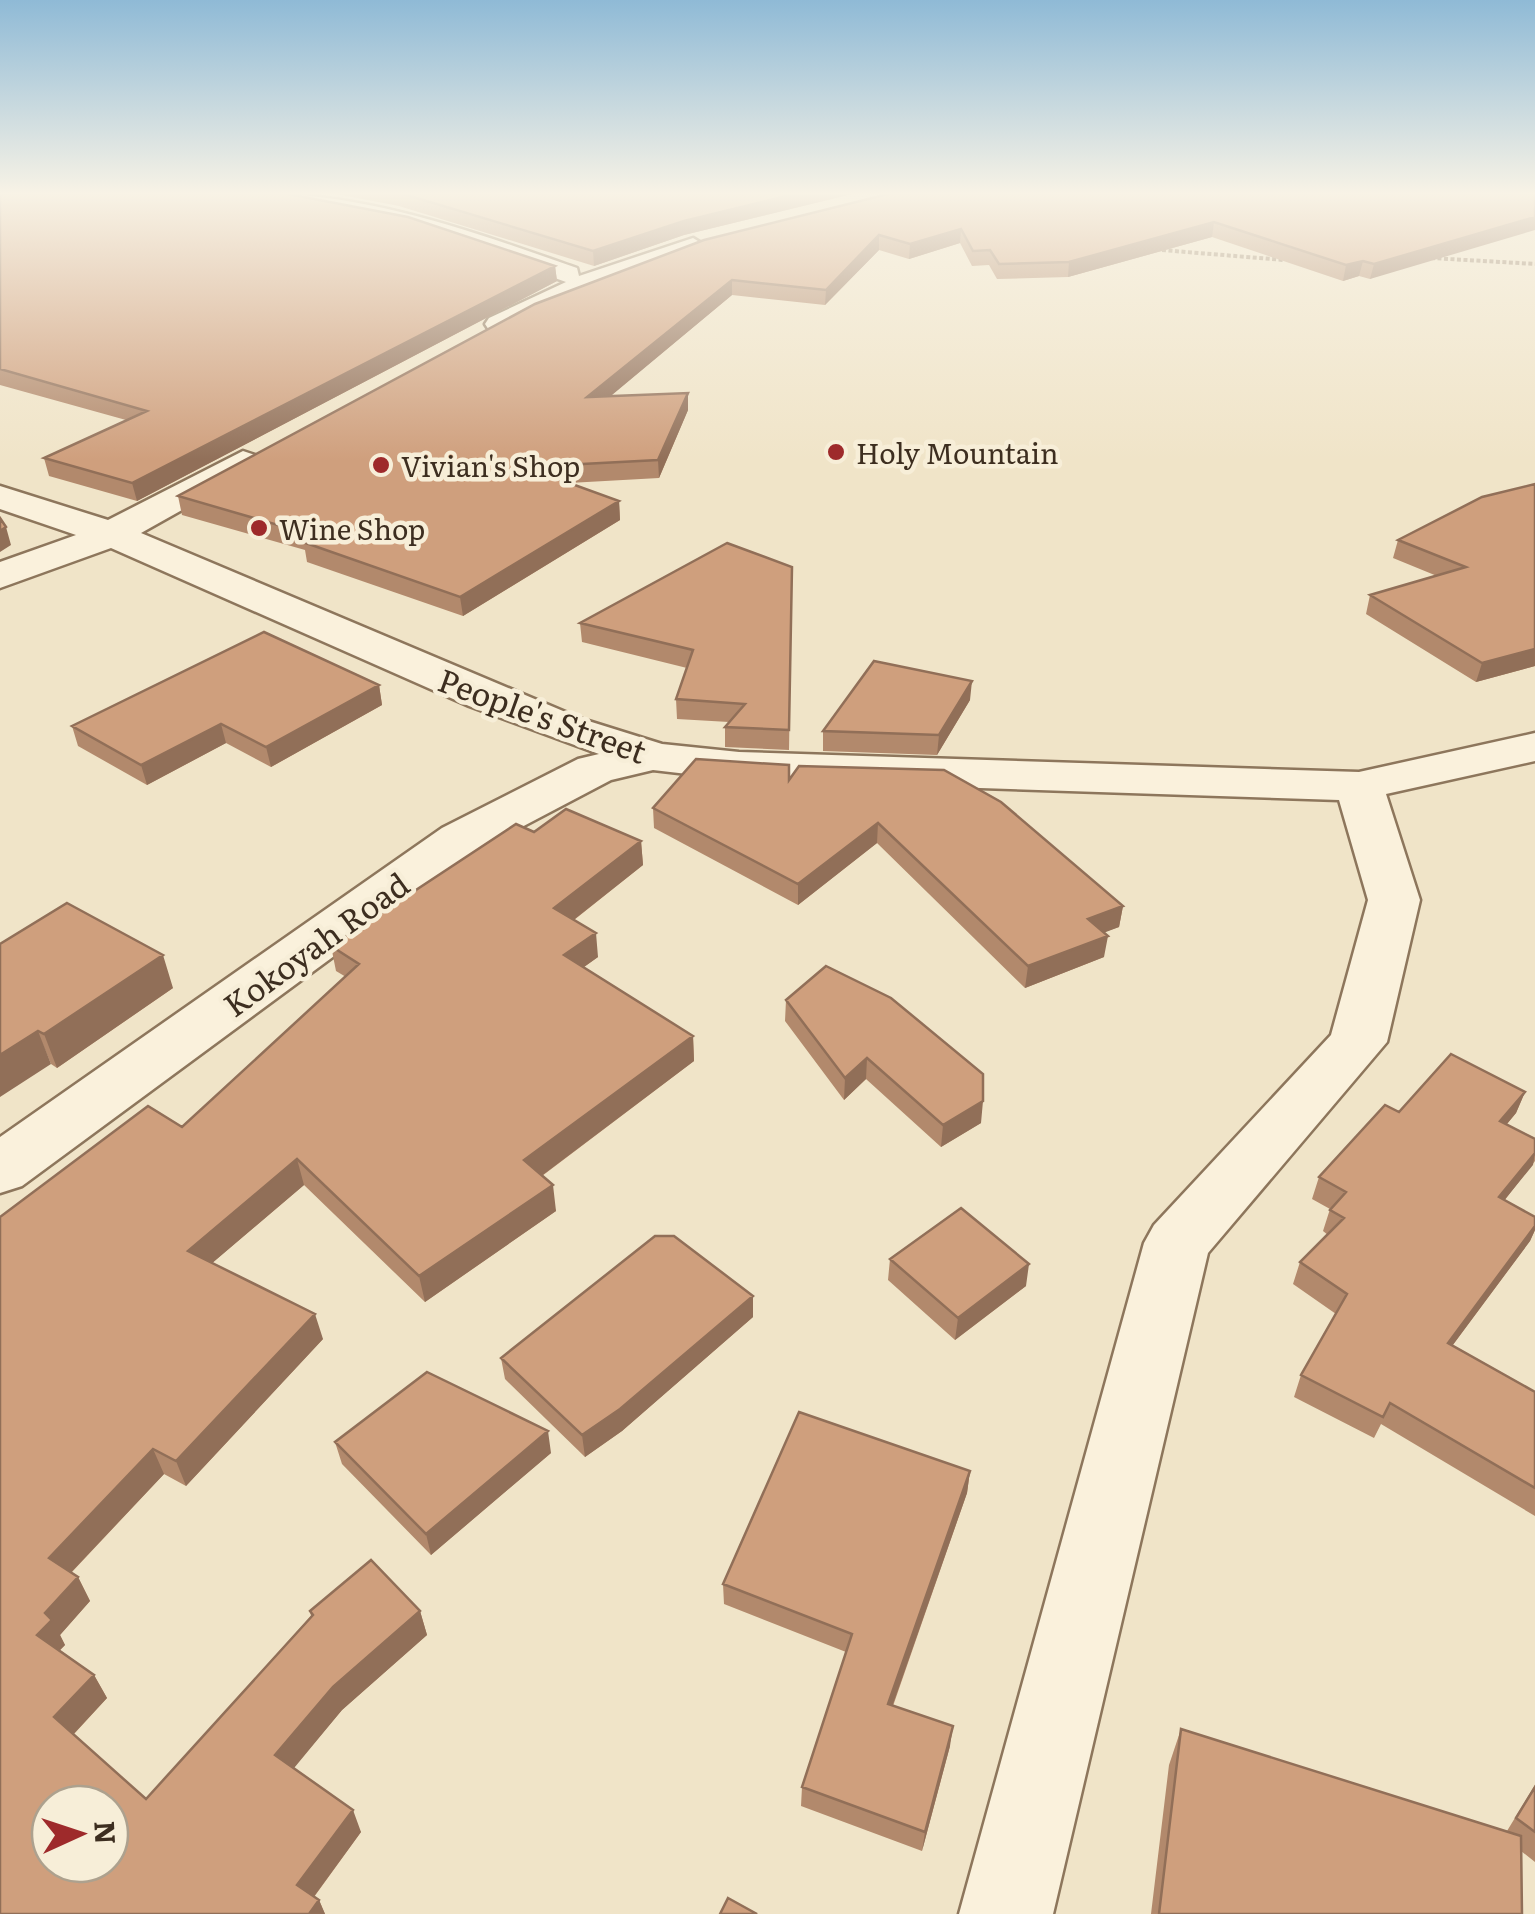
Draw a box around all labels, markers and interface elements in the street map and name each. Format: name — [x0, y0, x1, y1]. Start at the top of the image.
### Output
place label: Holy Mountain — [856, 431, 1059, 473]
marker: Holy Mountain — [825, 441, 847, 463]
place label: Vivian's Shop — [401, 444, 580, 486]
marker: Vivian's Shop — [370, 454, 392, 476]
place label: Wine Shop — [279, 507, 425, 549]
marker: Wine Shop — [248, 517, 270, 539]
street label: People's Street — [432, 654, 654, 774]
street label: Kokoyah Road — [212, 859, 418, 1027]
north arrow — [30, 1784, 130, 1884]
text: N — [85, 1820, 129, 1845]

